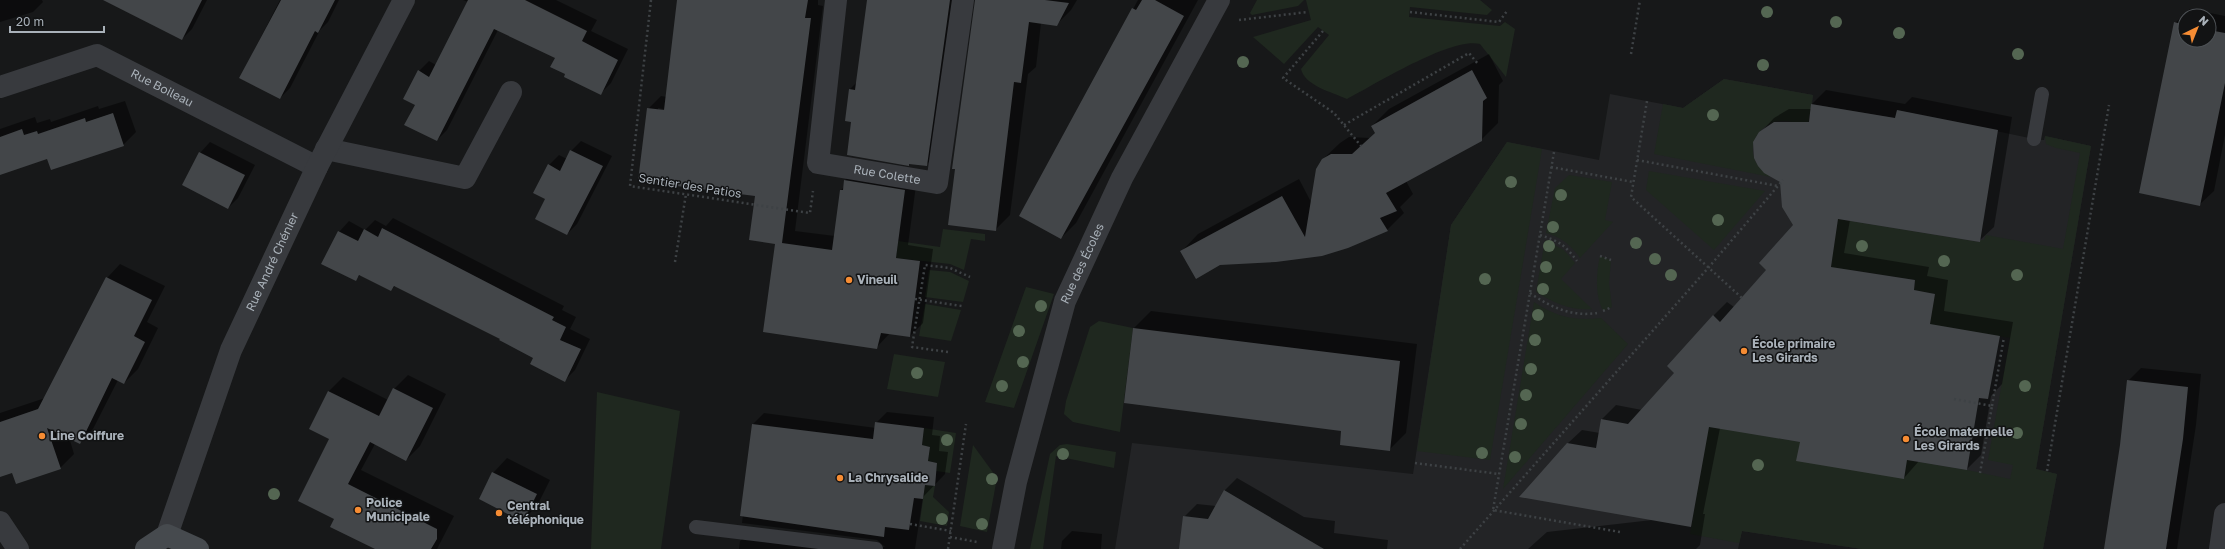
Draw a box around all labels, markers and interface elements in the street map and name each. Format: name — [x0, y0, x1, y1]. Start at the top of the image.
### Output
scale bar — [10, 8, 104, 34]
north arrow — [2177, 8, 2217, 48]
text: N — [2197, 13, 2212, 28]
text: 20 m — [16, 14, 44, 29]
street label: Rue Boileau — [128, 65, 196, 110]
street label: Rue Colette — [852, 161, 922, 187]
street label: Sentier des Patios — [637, 170, 743, 201]
street label: Rue André Chénier — [242, 210, 302, 314]
street label: Rue des Écoles — [1057, 221, 1107, 306]
place label: Vineuil — [857, 272, 898, 287]
marker: Vineuil — [844, 275, 854, 285]
place label: École primaire Les Girards — [1752, 336, 1835, 365]
marker: École primaire Les Girards — [1739, 346, 1749, 356]
place label: École maternelle Les Girards — [1914, 424, 2013, 453]
place label: Line Coiffure — [50, 428, 124, 443]
marker: Line Coiffure — [37, 431, 47, 441]
marker: École maternelle Les Girards — [1901, 434, 1911, 444]
place label: La Chrysalide — [848, 470, 928, 485]
marker: La Chrysalide — [835, 473, 845, 483]
place label: Police Municipale — [366, 495, 430, 524]
place label: Central téléphonique — [507, 498, 584, 527]
marker: Police Municipale — [353, 505, 363, 515]
marker: Central téléphonique — [494, 508, 504, 518]

